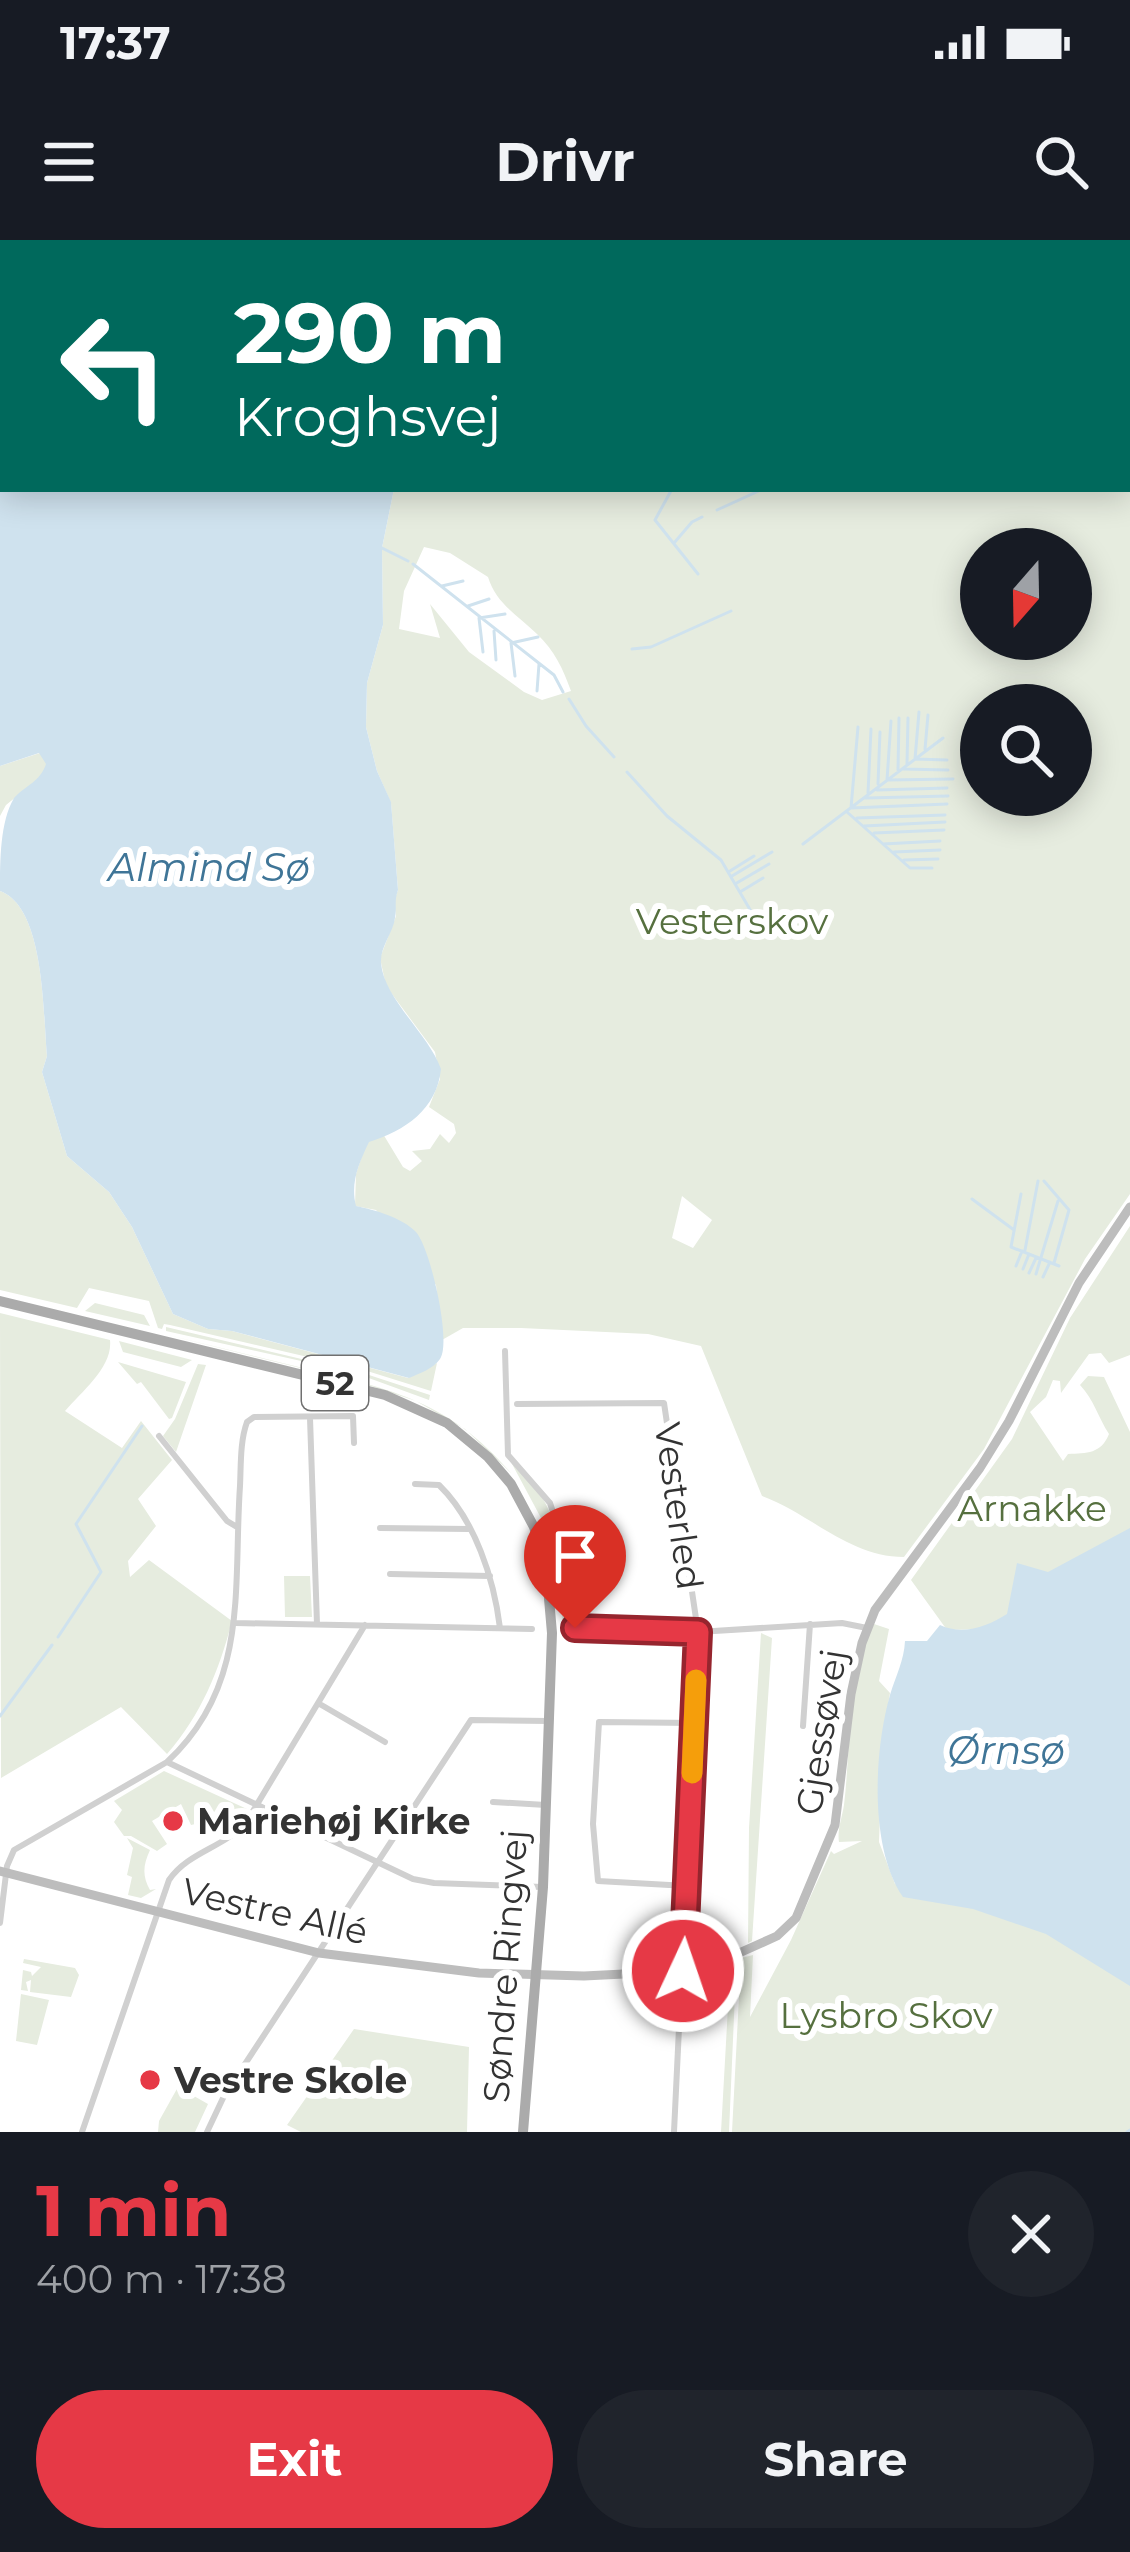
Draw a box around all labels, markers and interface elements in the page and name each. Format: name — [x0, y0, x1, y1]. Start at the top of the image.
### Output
text: 17:37 — [60, 15, 171, 70]
icon: menu — [36, 129, 102, 195]
text: Drivr — [495, 129, 635, 195]
icon: search — [1028, 129, 1094, 195]
text: 290 m — [234, 282, 506, 384]
icon: left — [36, 288, 192, 444]
text: Kroghsvej — [234, 384, 501, 450]
north arrow — [960, 528, 1092, 660]
map controls — [960, 528, 1092, 816]
button: search — [960, 684, 1092, 816]
water label: Almind Sø — [106, 843, 310, 891]
park label: Vesterskov — [636, 899, 829, 943]
road number: 52 — [302, 1356, 368, 1410]
street label: Vesterled — [646, 1420, 712, 1592]
park label: Arnakke — [957, 1486, 1107, 1530]
pin — [524, 1505, 626, 1628]
icon: arrive — [542, 1523, 608, 1589]
street label: Gjessøvej — [786, 1646, 856, 1818]
water label: Ørnsø — [947, 1726, 1065, 1774]
place label: Mariehøj Kirke — [197, 1799, 470, 1843]
marker: Mariehøj Kirke — [160, 1808, 186, 1834]
street label: Søndre Ringvej — [474, 1828, 536, 2104]
street label: Vestre Allé — [178, 1868, 372, 1954]
position arrow — [620, 1908, 746, 2034]
park label: Lysbro Skov — [780, 1993, 993, 2037]
place label: Vestre Skole — [173, 2058, 407, 2102]
marker: Vestre Skole — [137, 2067, 163, 2093]
text: 1 min — [36, 2166, 232, 2254]
button: close — [968, 2171, 1094, 2297]
text: 400 m · 17:38 — [36, 2255, 287, 2303]
button: Exit — [36, 2390, 553, 2528]
button: Share — [577, 2390, 1094, 2528]

